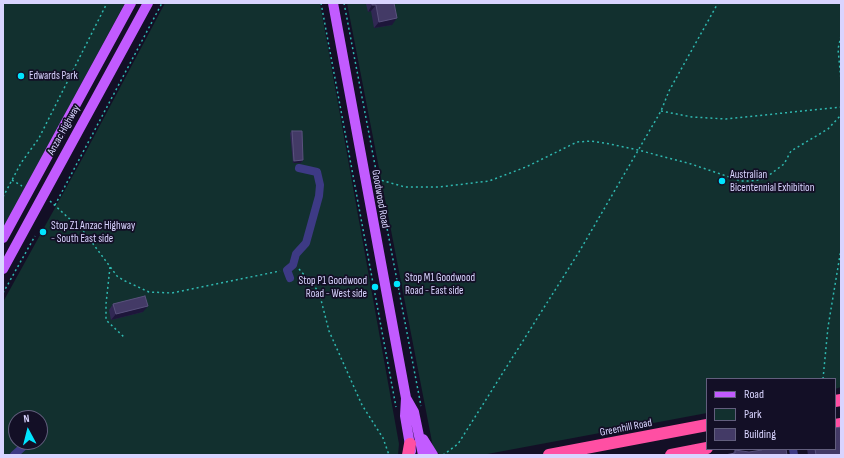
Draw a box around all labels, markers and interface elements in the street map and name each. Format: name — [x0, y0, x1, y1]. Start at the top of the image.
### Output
place label: Edwards Park — [29, 69, 78, 83]
marker: Edwards Park — [16, 71, 26, 81]
street label: Anzac Highway — [45, 103, 83, 157]
place label: Australian Bicentennial Exhibition — [730, 168, 814, 194]
street label: Goodwood Road — [368, 169, 392, 229]
marker: Australian Bicentennial Exhibition — [717, 176, 727, 186]
place label: Stop Z1 Anzac Highway - South East side — [51, 219, 135, 245]
marker: Stop Z1 Anzac Highway - South East side — [38, 227, 48, 237]
place label: Stop M1 Goodwood Road - East side — [405, 271, 475, 297]
place label: Stop P1 Goodwood Road - West side — [299, 274, 367, 300]
marker: Stop M1 Goodwood Road - East side — [392, 279, 402, 289]
marker: Stop P1 Goodwood Road - West side — [370, 282, 380, 292]
legend — [706, 378, 836, 450]
text: Road — [744, 387, 764, 402]
text: Park — [744, 407, 762, 422]
north arrow — [8, 410, 48, 450]
text: N — [23, 412, 30, 425]
street label: Greenhill Road — [599, 416, 653, 440]
text: Building — [744, 427, 776, 442]

